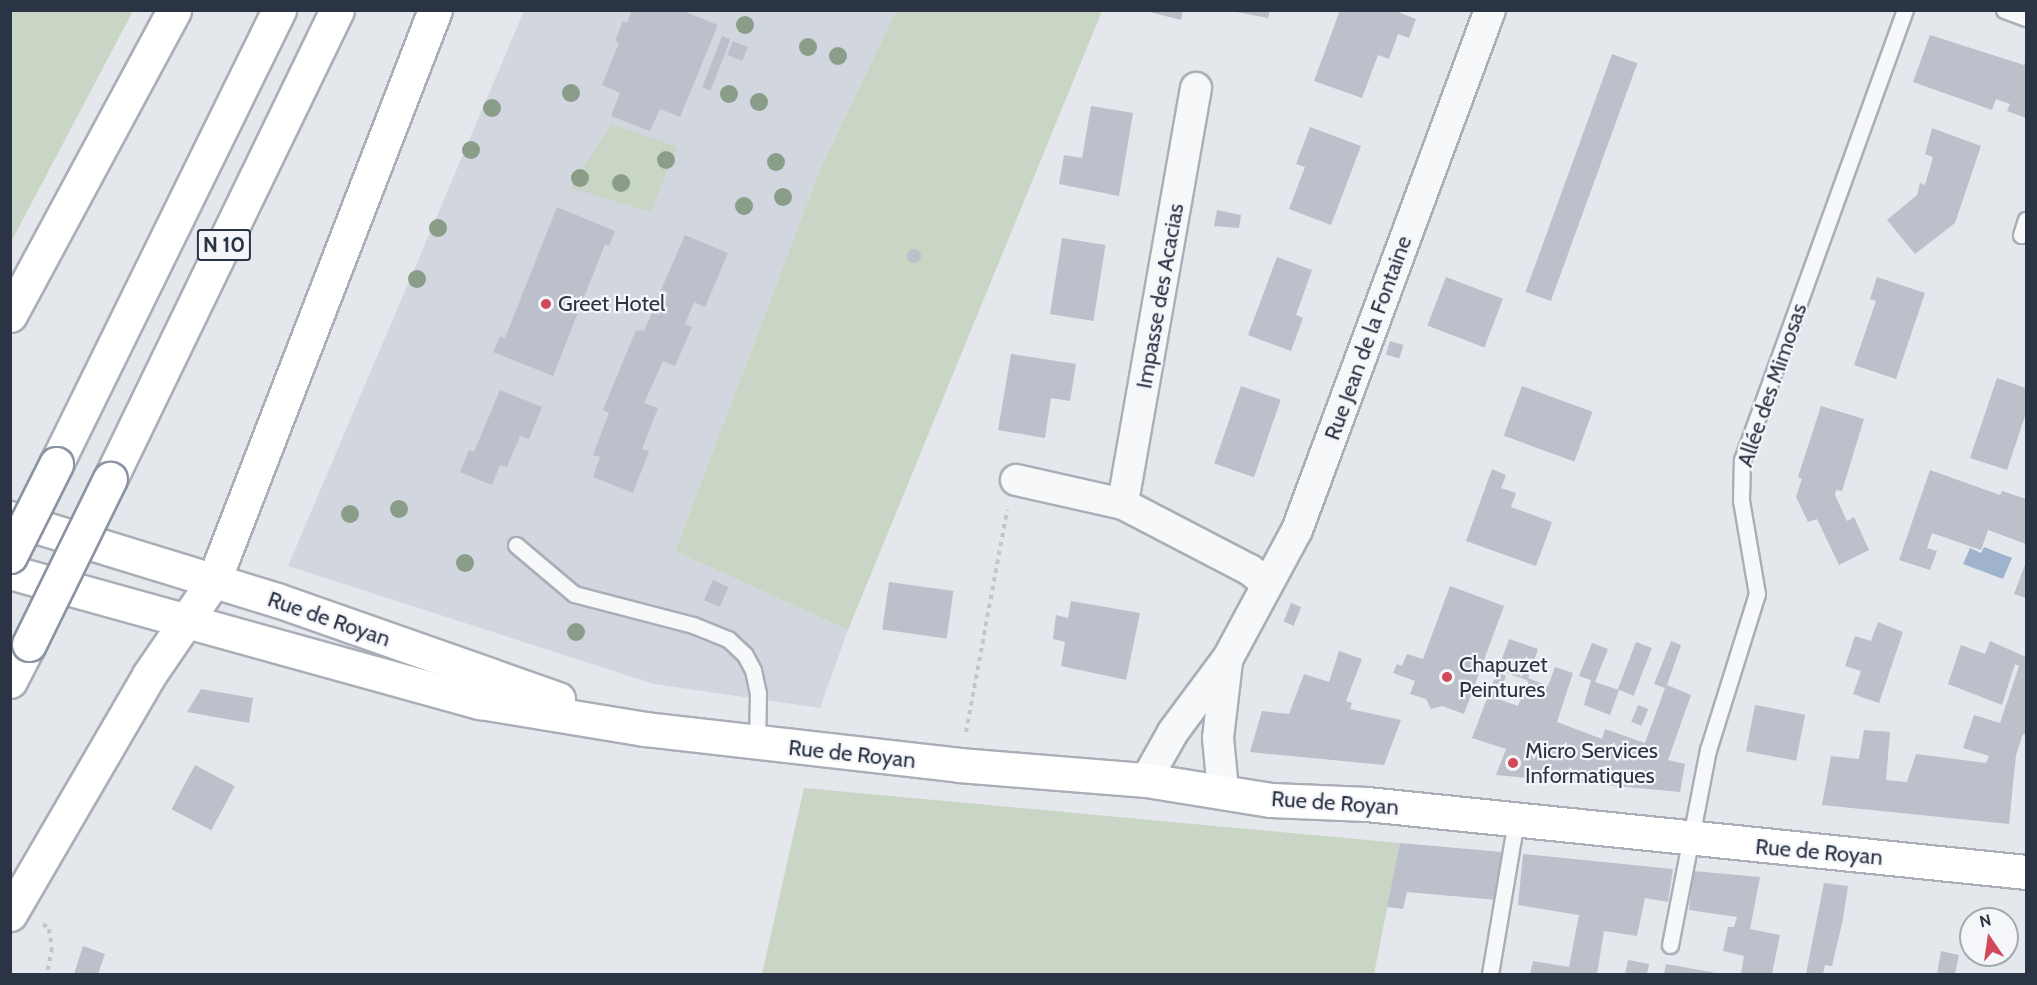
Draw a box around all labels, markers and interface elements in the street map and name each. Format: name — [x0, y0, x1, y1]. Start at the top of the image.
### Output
street label: Impasse des Acacias — [1131, 201, 1189, 391]
road number: N 10 — [196, 227, 252, 263]
street label: Rue Jean de la Fontaine — [1319, 232, 1417, 444]
place label: Greet Hotel — [558, 291, 665, 317]
marker: Greet Hotel — [539, 297, 553, 311]
street label: Allée des Mimosas — [1732, 300, 1812, 470]
street label: Rue de Royan — [264, 586, 394, 652]
place label: Chapuzet Peintures — [1459, 651, 1548, 702]
marker: Chapuzet Peintures — [1440, 670, 1454, 684]
street label: Rue de Royan — [787, 734, 917, 774]
place label: Micro Services Informatiques — [1525, 737, 1658, 788]
marker: Micro Services Informatiques — [1506, 756, 1520, 770]
street label: Rue de Royan — [1270, 785, 1400, 821]
street label: Rue de Royan — [1754, 833, 1884, 871]
north arrow — [1959, 907, 2019, 967]
text: N — [1978, 910, 1993, 931]

